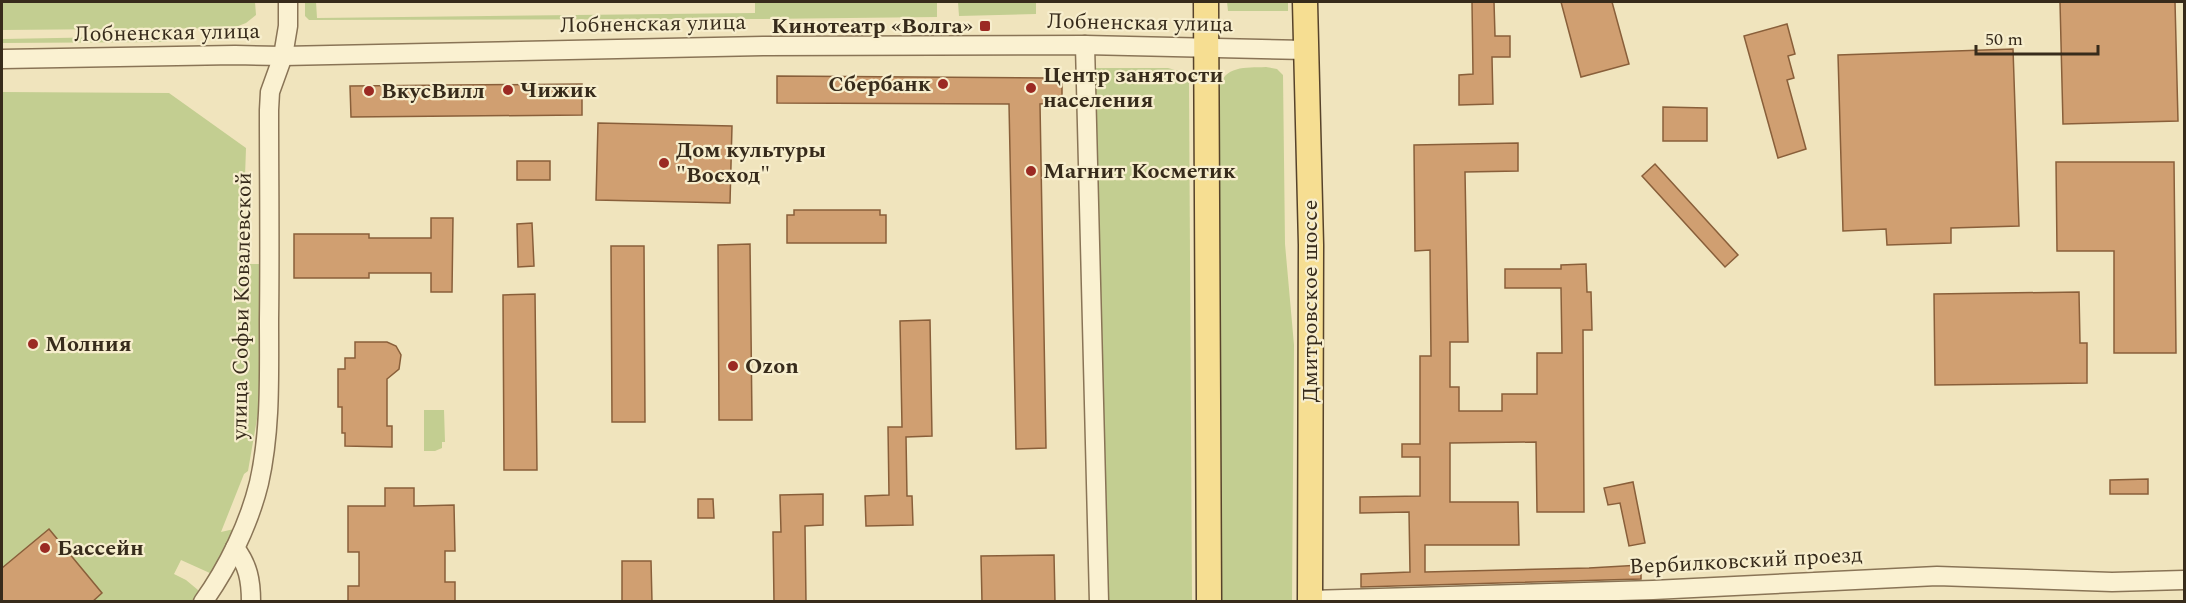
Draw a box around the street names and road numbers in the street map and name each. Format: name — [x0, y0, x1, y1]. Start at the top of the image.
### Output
street label: Лобненская улица — [1047, 5, 1234, 41]
street label: Лобненская улица — [560, 6, 747, 42]
street label: Лобненская улица — [74, 15, 261, 51]
street label: улица Софьи Ковалевской — [223, 172, 261, 441]
street label: Дмитровское шоссе — [1294, 200, 1327, 402]
street label: Вербилковский проезд — [1628, 538, 1864, 584]

